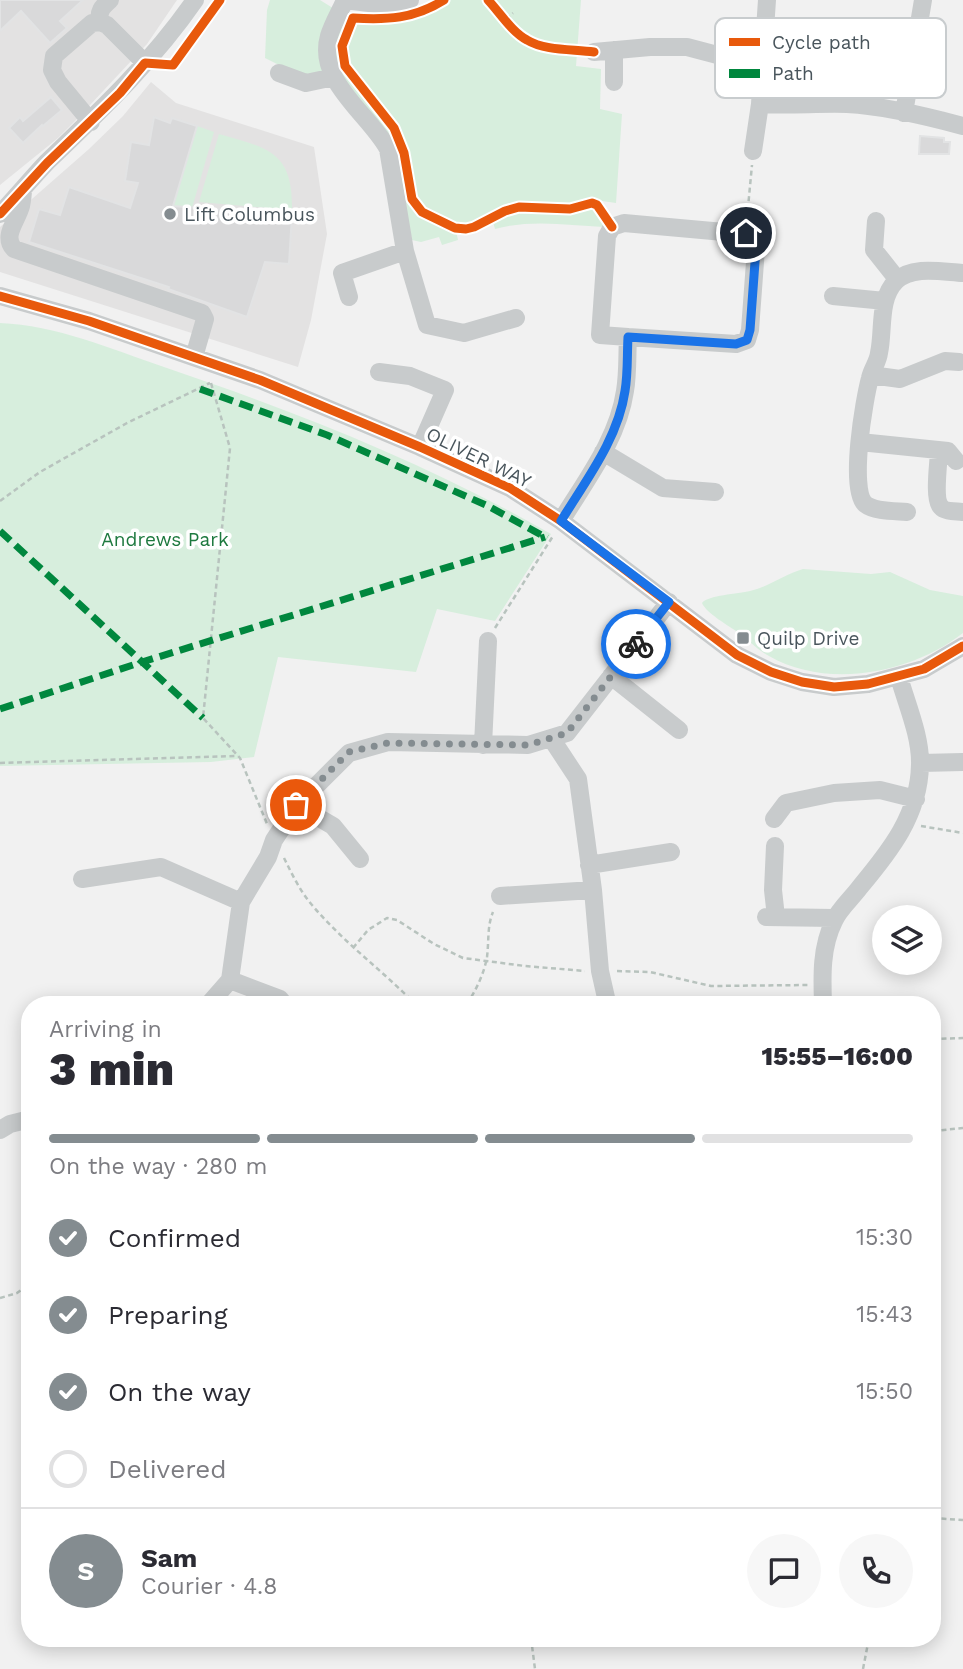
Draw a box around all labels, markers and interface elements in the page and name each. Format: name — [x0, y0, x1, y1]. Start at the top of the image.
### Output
legend — [715, 18, 946, 98]
text: Cycle path — [772, 31, 871, 54]
text: Path — [772, 62, 814, 85]
place label: Lift Columbus — [184, 203, 315, 226]
pin — [716, 203, 776, 263]
marker: Lift Columbus — [162, 206, 178, 222]
icon: home — [727, 214, 765, 252]
street label: OLIVER WAY — [423, 422, 535, 493]
park label: Andrews Park — [101, 528, 229, 551]
courier — [601, 609, 671, 679]
icon: bike — [617, 625, 655, 663]
place label: Quilp Drive — [757, 627, 859, 650]
marker: Quilp Drive — [735, 630, 751, 646]
pin — [266, 775, 326, 835]
icon: bag — [277, 786, 315, 824]
map controls — [872, 905, 942, 975]
button: layers — [872, 905, 942, 975]
text: Arriving in — [49, 1016, 162, 1043]
text: 15:55–16:00 — [761, 1041, 913, 1071]
text: 3 min — [49, 1042, 174, 1096]
text: On the way · 280 m — [49, 1153, 267, 1180]
icon: check — [49, 1219, 87, 1257]
text: Confirmed — [108, 1223, 241, 1253]
text: 15:30 — [856, 1224, 913, 1251]
icon: check — [49, 1296, 87, 1334]
text: Preparing — [108, 1300, 228, 1330]
text: 15:43 — [856, 1301, 913, 1328]
icon: check — [49, 1373, 87, 1411]
text: On the way — [108, 1377, 251, 1407]
text: 15:50 — [856, 1378, 913, 1405]
text: Delivered — [108, 1454, 227, 1484]
button: chat — [747, 1534, 821, 1608]
button: phone — [839, 1534, 913, 1608]
text: Sam — [141, 1543, 197, 1573]
text: S — [78, 1556, 94, 1586]
text: Courier · 4.8 — [141, 1573, 277, 1600]

